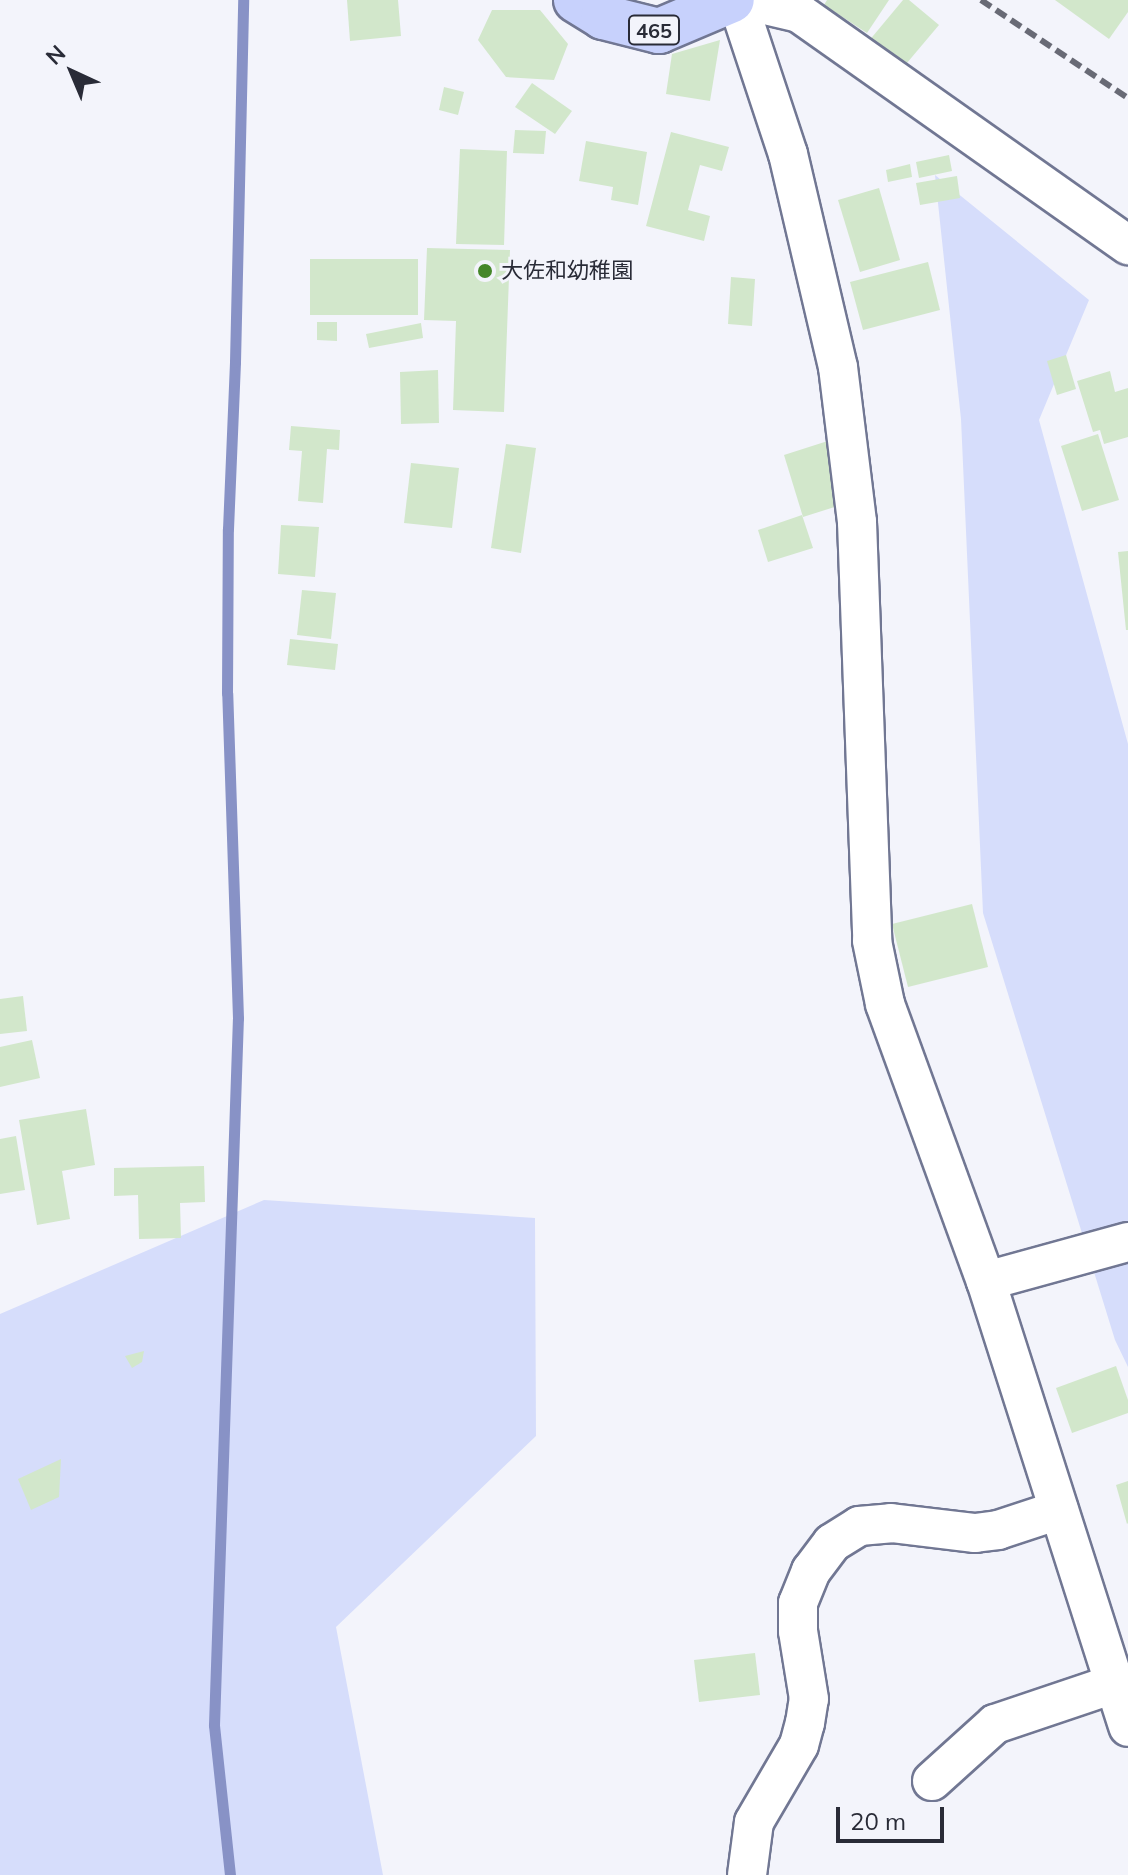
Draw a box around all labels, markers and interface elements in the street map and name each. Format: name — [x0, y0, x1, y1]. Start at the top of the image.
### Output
road number: 465 — [628, 14, 680, 46]
north arrow — [32, 32, 112, 112]
text: N — [40, 39, 71, 71]
place label: 大佐和幼稚園 — [501, 258, 633, 284]
marker: 大佐和幼稚園 — [476, 262, 494, 280]
scale bar — [840, 1791, 948, 1841]
text: 20 m — [850, 1806, 906, 1836]

